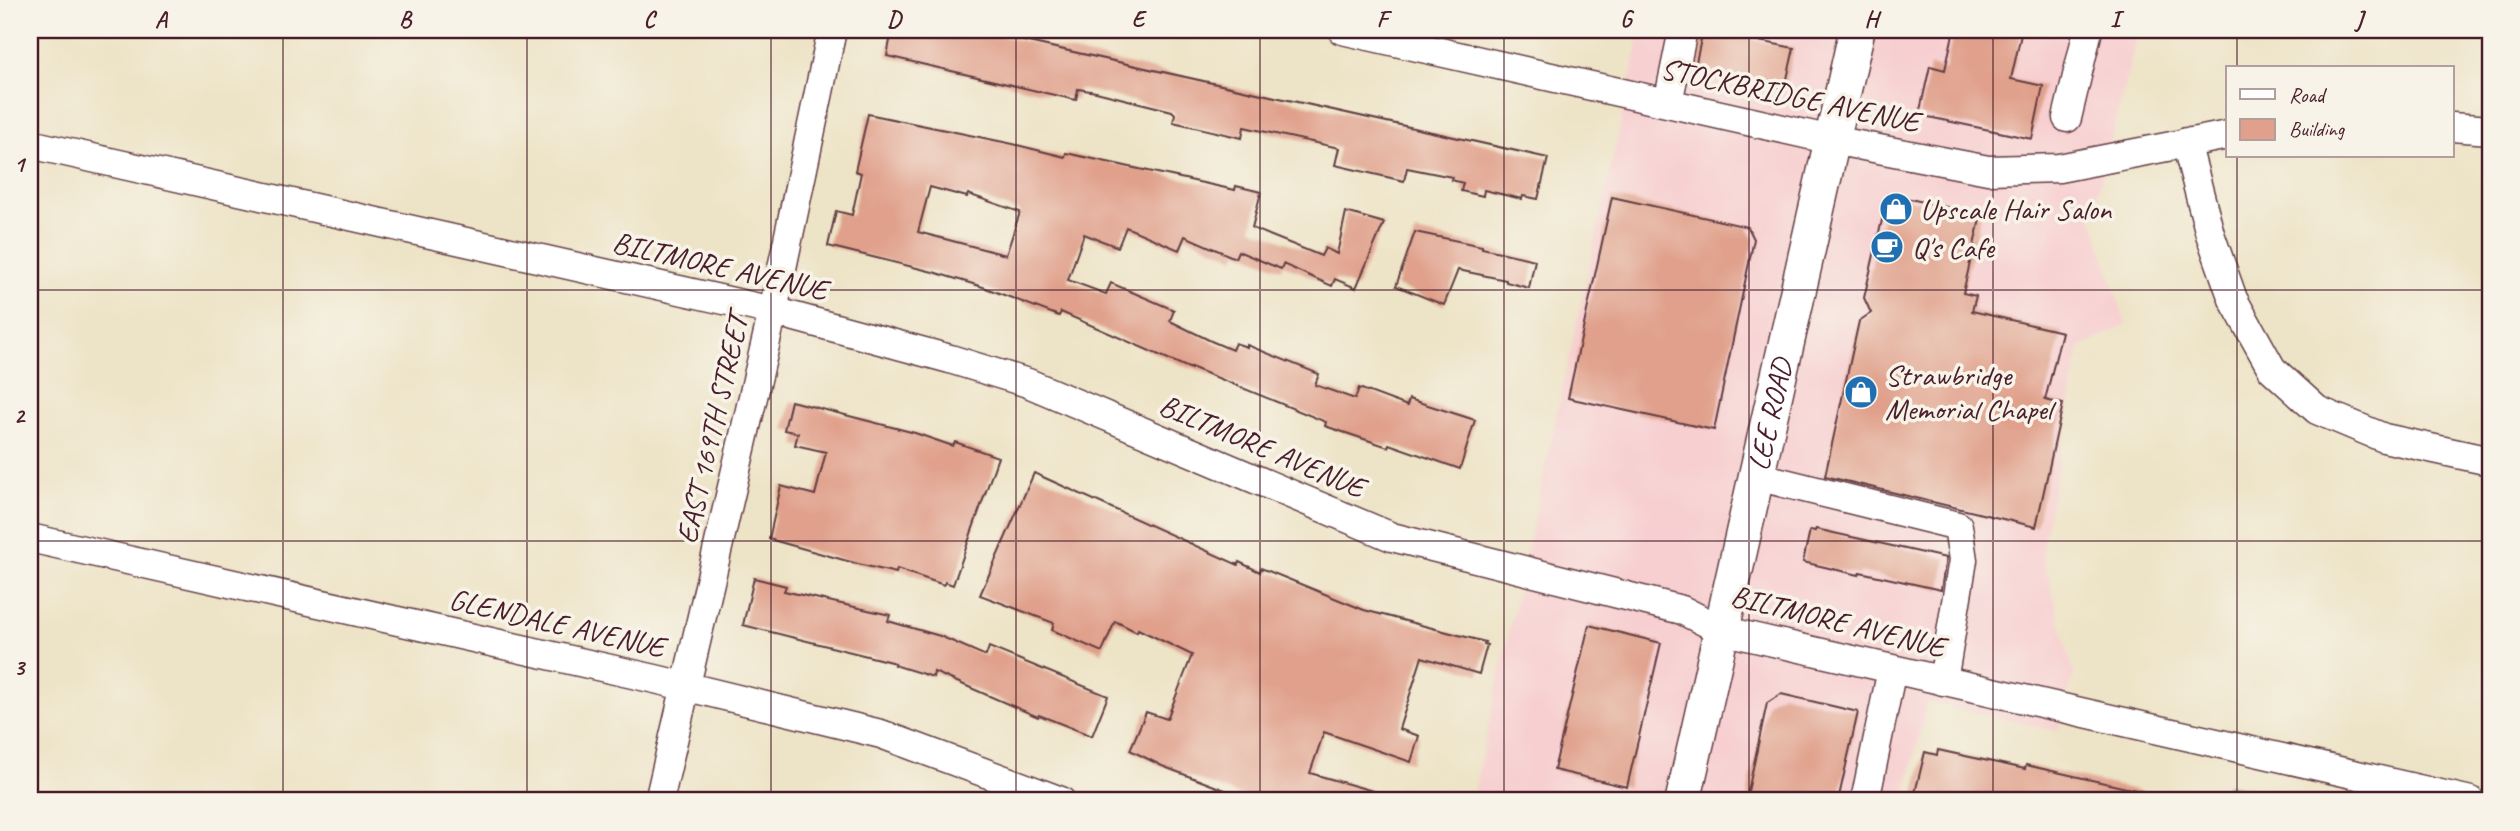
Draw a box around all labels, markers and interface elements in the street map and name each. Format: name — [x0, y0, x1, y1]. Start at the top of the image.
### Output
text: A — [155, 5, 169, 34]
text: B — [399, 5, 413, 34]
text: C — [644, 5, 658, 34]
text: D — [887, 5, 903, 34]
text: E — [1132, 5, 1148, 34]
text: F — [1377, 5, 1393, 34]
text: G — [1620, 5, 1635, 34]
text: H — [1864, 5, 1882, 34]
text: I — [2110, 5, 2125, 34]
text: J — [2353, 5, 2366, 34]
street label: STOCKBRIDGE AVENUE — [1657, 49, 1927, 142]
legend — [2226, 66, 2454, 158]
text: Road — [2289, 82, 2328, 108]
text: Building — [2289, 116, 2346, 142]
text: 1 — [14, 150, 27, 179]
shop icon: Upscale Hair Salon — [1877, 190, 1915, 228]
place label: Upscale Hair Salon — [1920, 190, 2113, 228]
street label: BILTMORE AVENUE — [609, 223, 835, 310]
cafe icon: Q's Cafe — [1868, 228, 1906, 266]
place label: Q's Cafe — [1912, 228, 1996, 266]
street label: EAST 169TH STREET — [667, 304, 758, 547]
street label: LEE ROAD — [1739, 353, 1802, 474]
place label: Strawbridge Memorial Chapel — [1885, 356, 2057, 428]
shop icon: Strawbridge Memorial Chapel — [1842, 373, 1880, 411]
street label: BILTMORE AVENUE — [1154, 386, 1374, 508]
text: 2 — [14, 401, 27, 430]
street label: BILTMORE AVENUE — [1727, 576, 1953, 667]
street label: GLENDALE AVENUE — [446, 580, 672, 667]
text: 3 — [14, 653, 27, 682]

